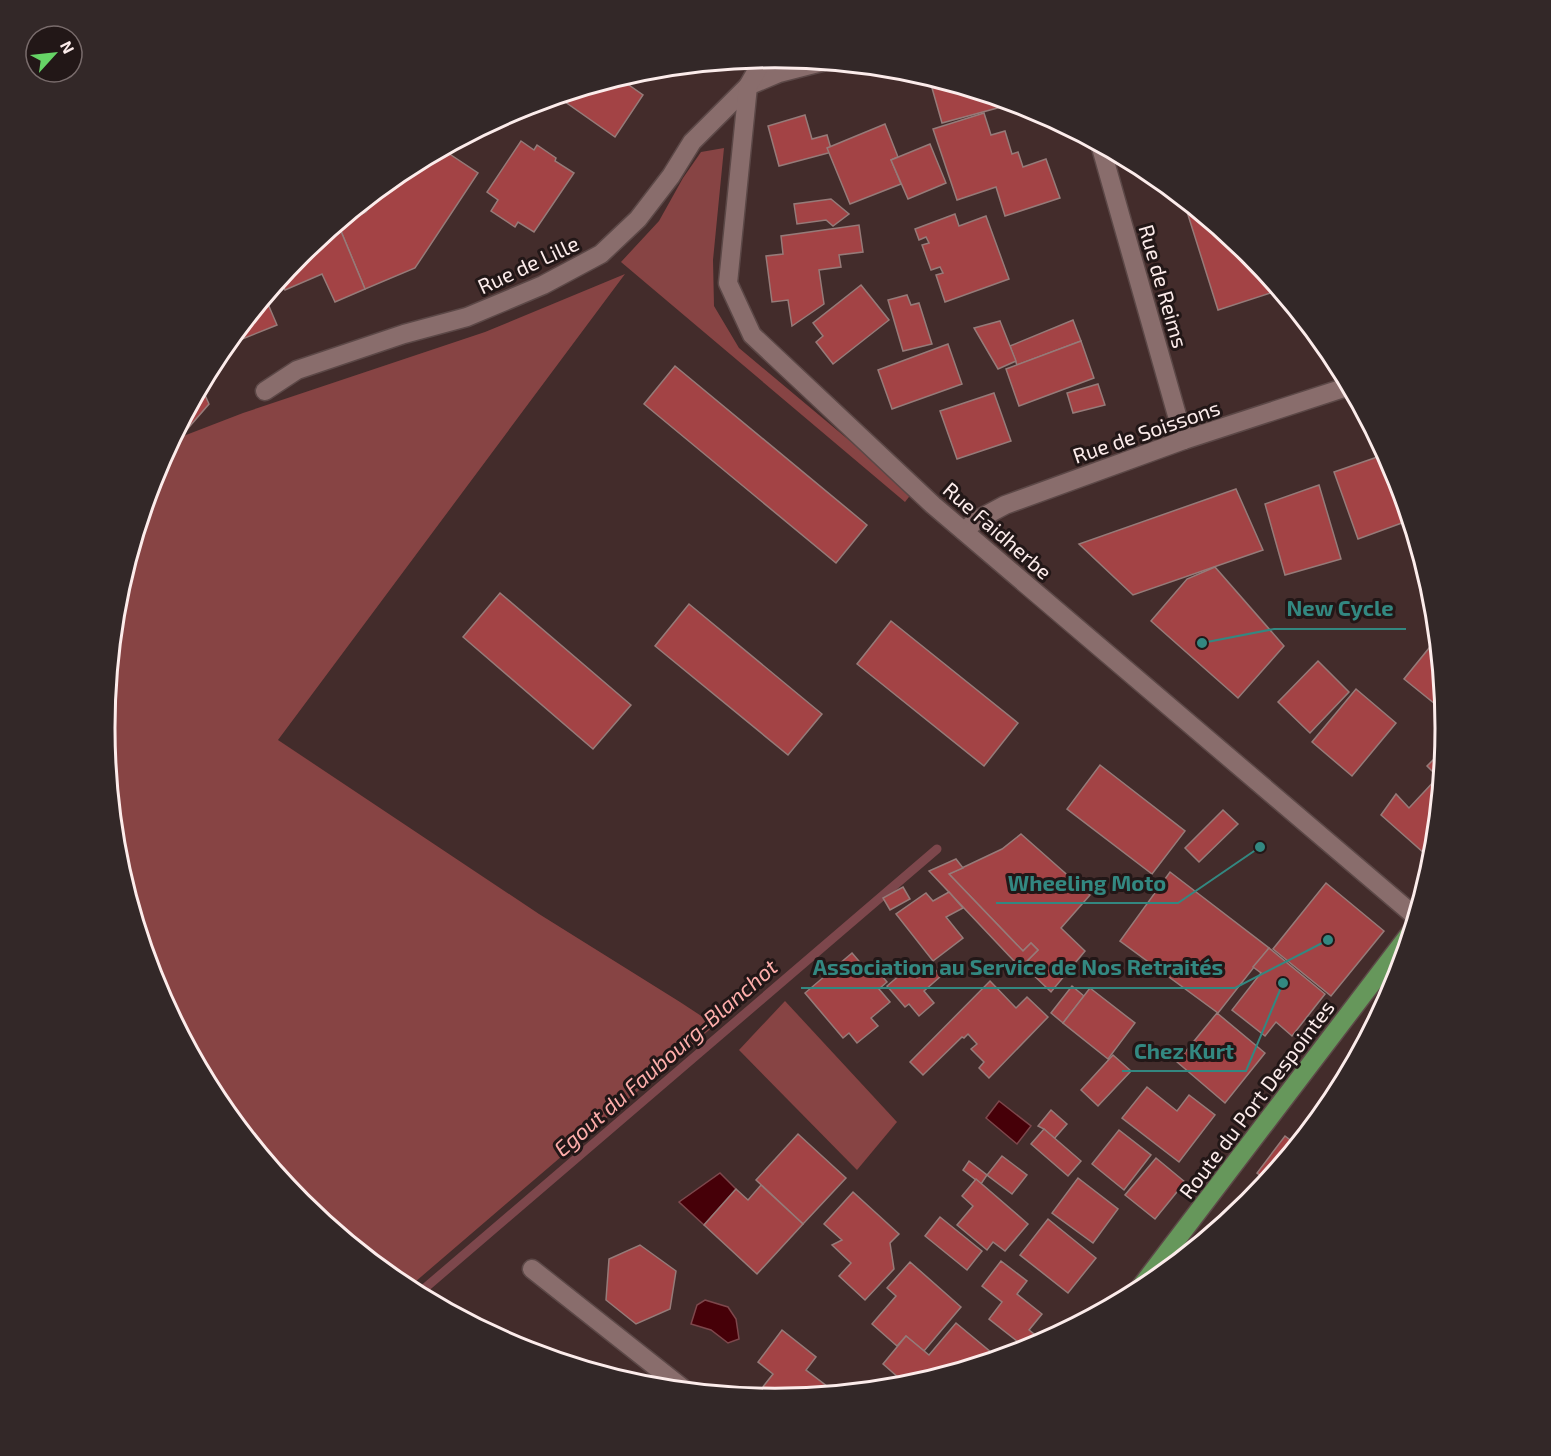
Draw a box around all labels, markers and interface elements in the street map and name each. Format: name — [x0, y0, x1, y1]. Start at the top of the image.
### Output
north arrow — [24, 24, 84, 84]
text: N — [57, 37, 79, 56]
street label: Rue de Reims — [1134, 221, 1194, 351]
street label: Rue de Lille — [473, 230, 583, 298]
street label: Rue de Soissons — [1069, 394, 1223, 468]
street label: Rue Faidherbe — [939, 476, 1057, 584]
callout: New Cycle — [1274, 589, 1406, 629]
text: New Cycle — [1286, 594, 1394, 621]
callout: Wheeling Moto — [996, 863, 1178, 903]
text: Wheeling Moto — [1008, 869, 1166, 895]
callout: Association au Service de Nos Retraités — [801, 948, 1235, 988]
water label: Egout du Faubourg-Blanchot — [548, 953, 782, 1161]
text: Association au Service de Nos Retraités — [813, 953, 1223, 979]
street label: Route du Port Despointes — [1173, 995, 1339, 1203]
callout: Chez Kurt — [1122, 1031, 1246, 1071]
text: Chez Kurt — [1134, 1037, 1234, 1063]

